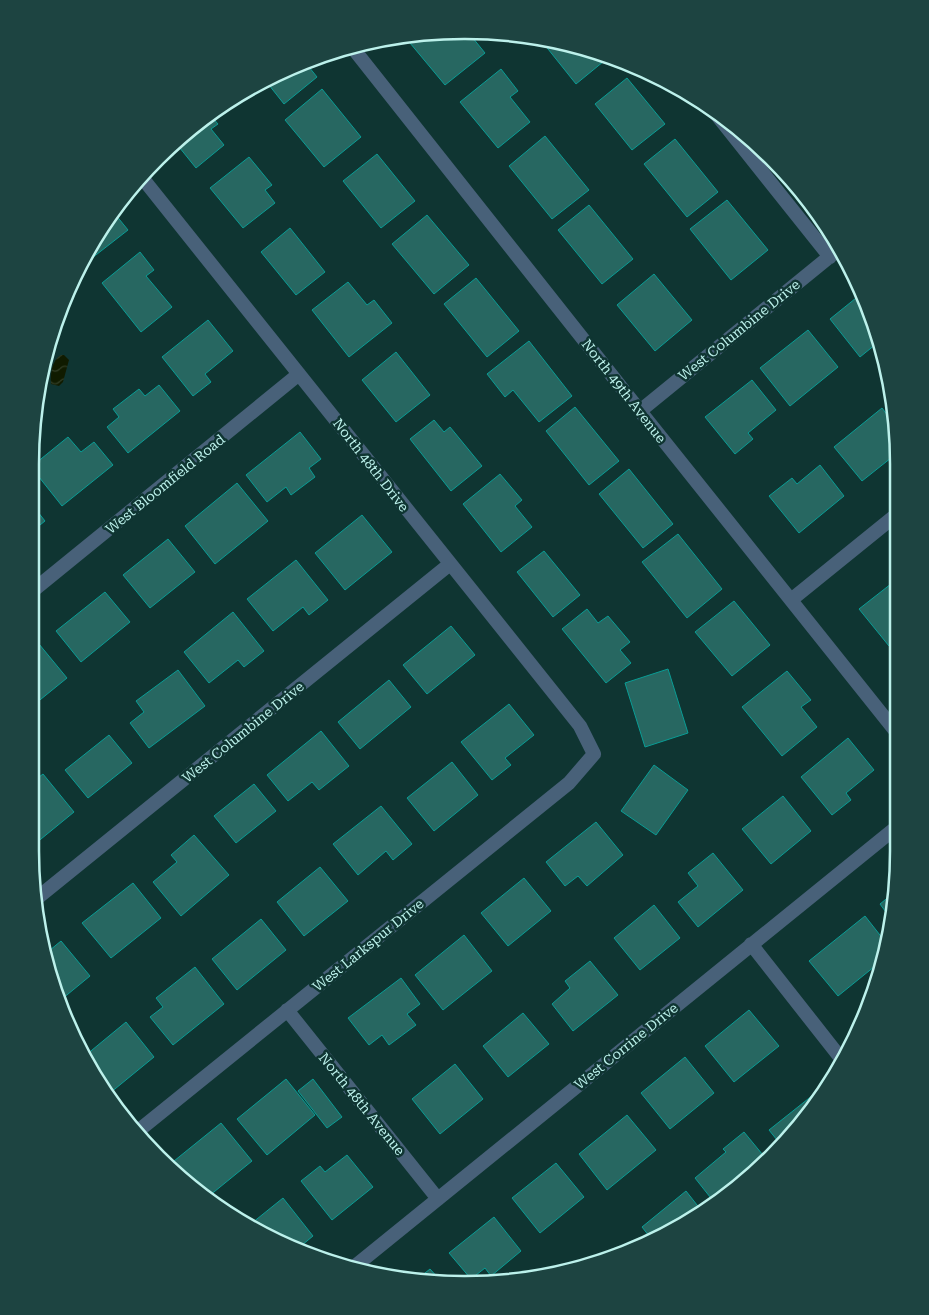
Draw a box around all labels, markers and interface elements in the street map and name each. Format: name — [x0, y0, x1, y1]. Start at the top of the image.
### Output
street label: West Columbine Drive — [675, 276, 803, 384]
street label: North 49th Avenue — [579, 336, 670, 446]
street label: North 48th Drive — [330, 415, 412, 515]
street label: West Bloomfield Road — [102, 431, 228, 537]
street label: West Columbine Drive — [179, 678, 307, 786]
street label: West Larkspur Drive — [309, 895, 427, 995]
street label: West Corrine Drive — [571, 999, 681, 1093]
street label: North 48th Avenue — [316, 1050, 408, 1159]

